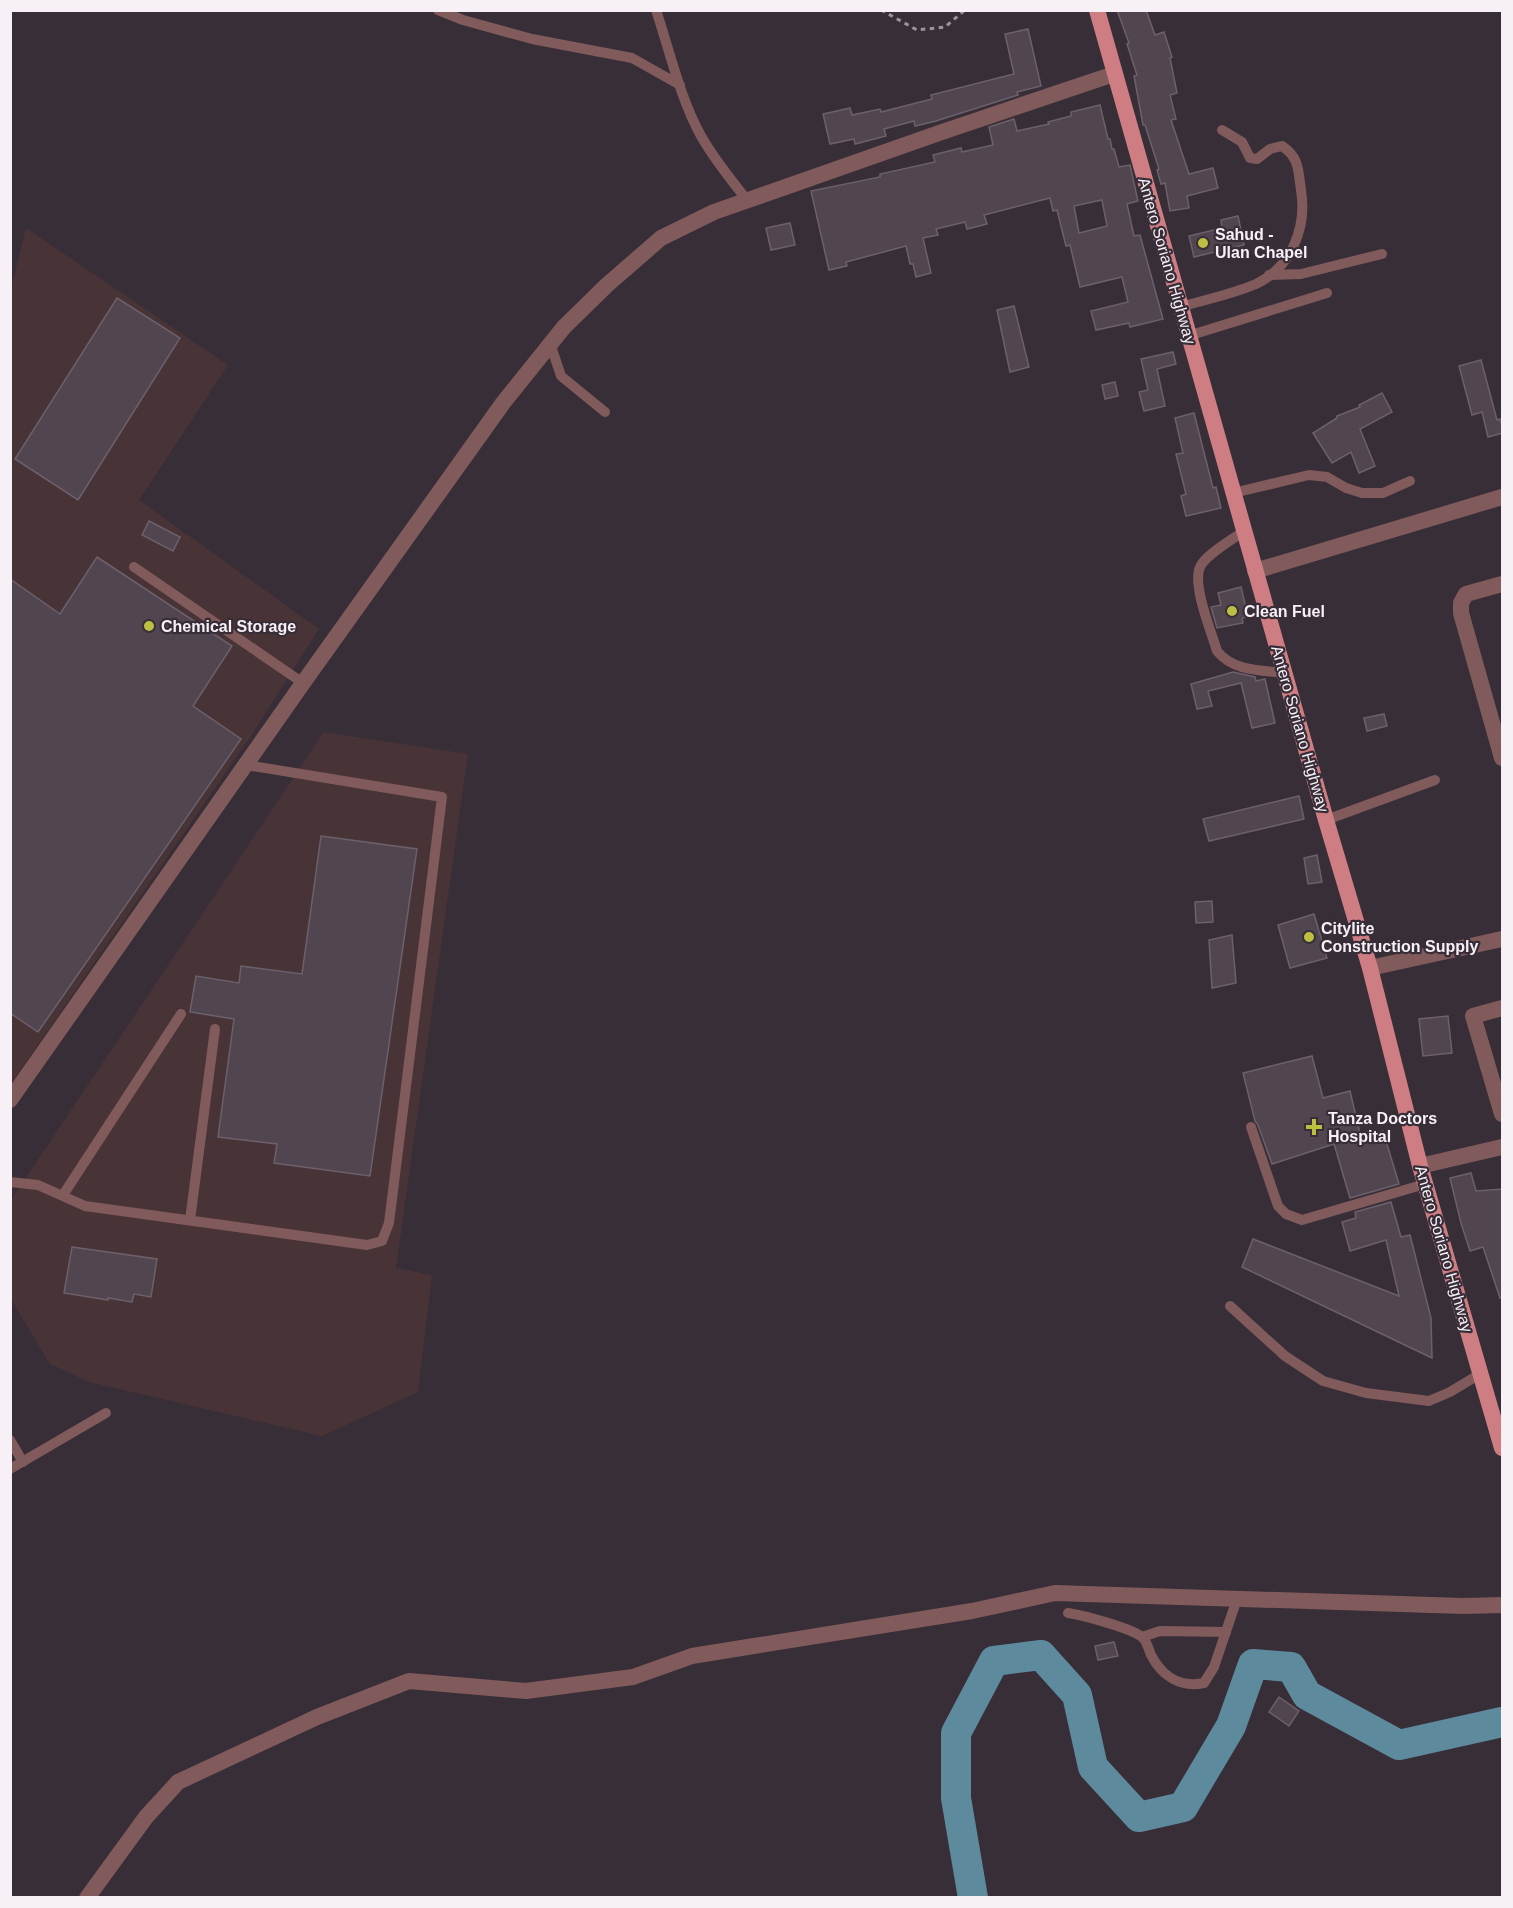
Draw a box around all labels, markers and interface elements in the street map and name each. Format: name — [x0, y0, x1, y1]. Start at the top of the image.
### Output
street label: Antero Soriano Highway — [1135, 176, 1199, 346]
place label: Sahud - Ulan Chapel — [1215, 226, 1307, 261]
marker: Sahud - Ulan Chapel — [1196, 236, 1210, 250]
place label: Clean Fuel — [1244, 603, 1325, 620]
marker: Clean Fuel — [1225, 604, 1239, 618]
place label: Chemical Storage — [161, 618, 296, 635]
marker: Chemical Storage — [142, 619, 156, 633]
street label: Antero Soriano Highway — [1268, 644, 1332, 814]
place label: Citylite Construction Supply — [1321, 920, 1478, 955]
marker: Citylite Construction Supply — [1302, 930, 1316, 944]
place label: Tanza Doctors Hospital — [1328, 1110, 1437, 1145]
marker: Tanza Doctors Hospital — [1305, 1118, 1323, 1136]
street label: Antero Soriano Highway — [1412, 1164, 1476, 1334]

